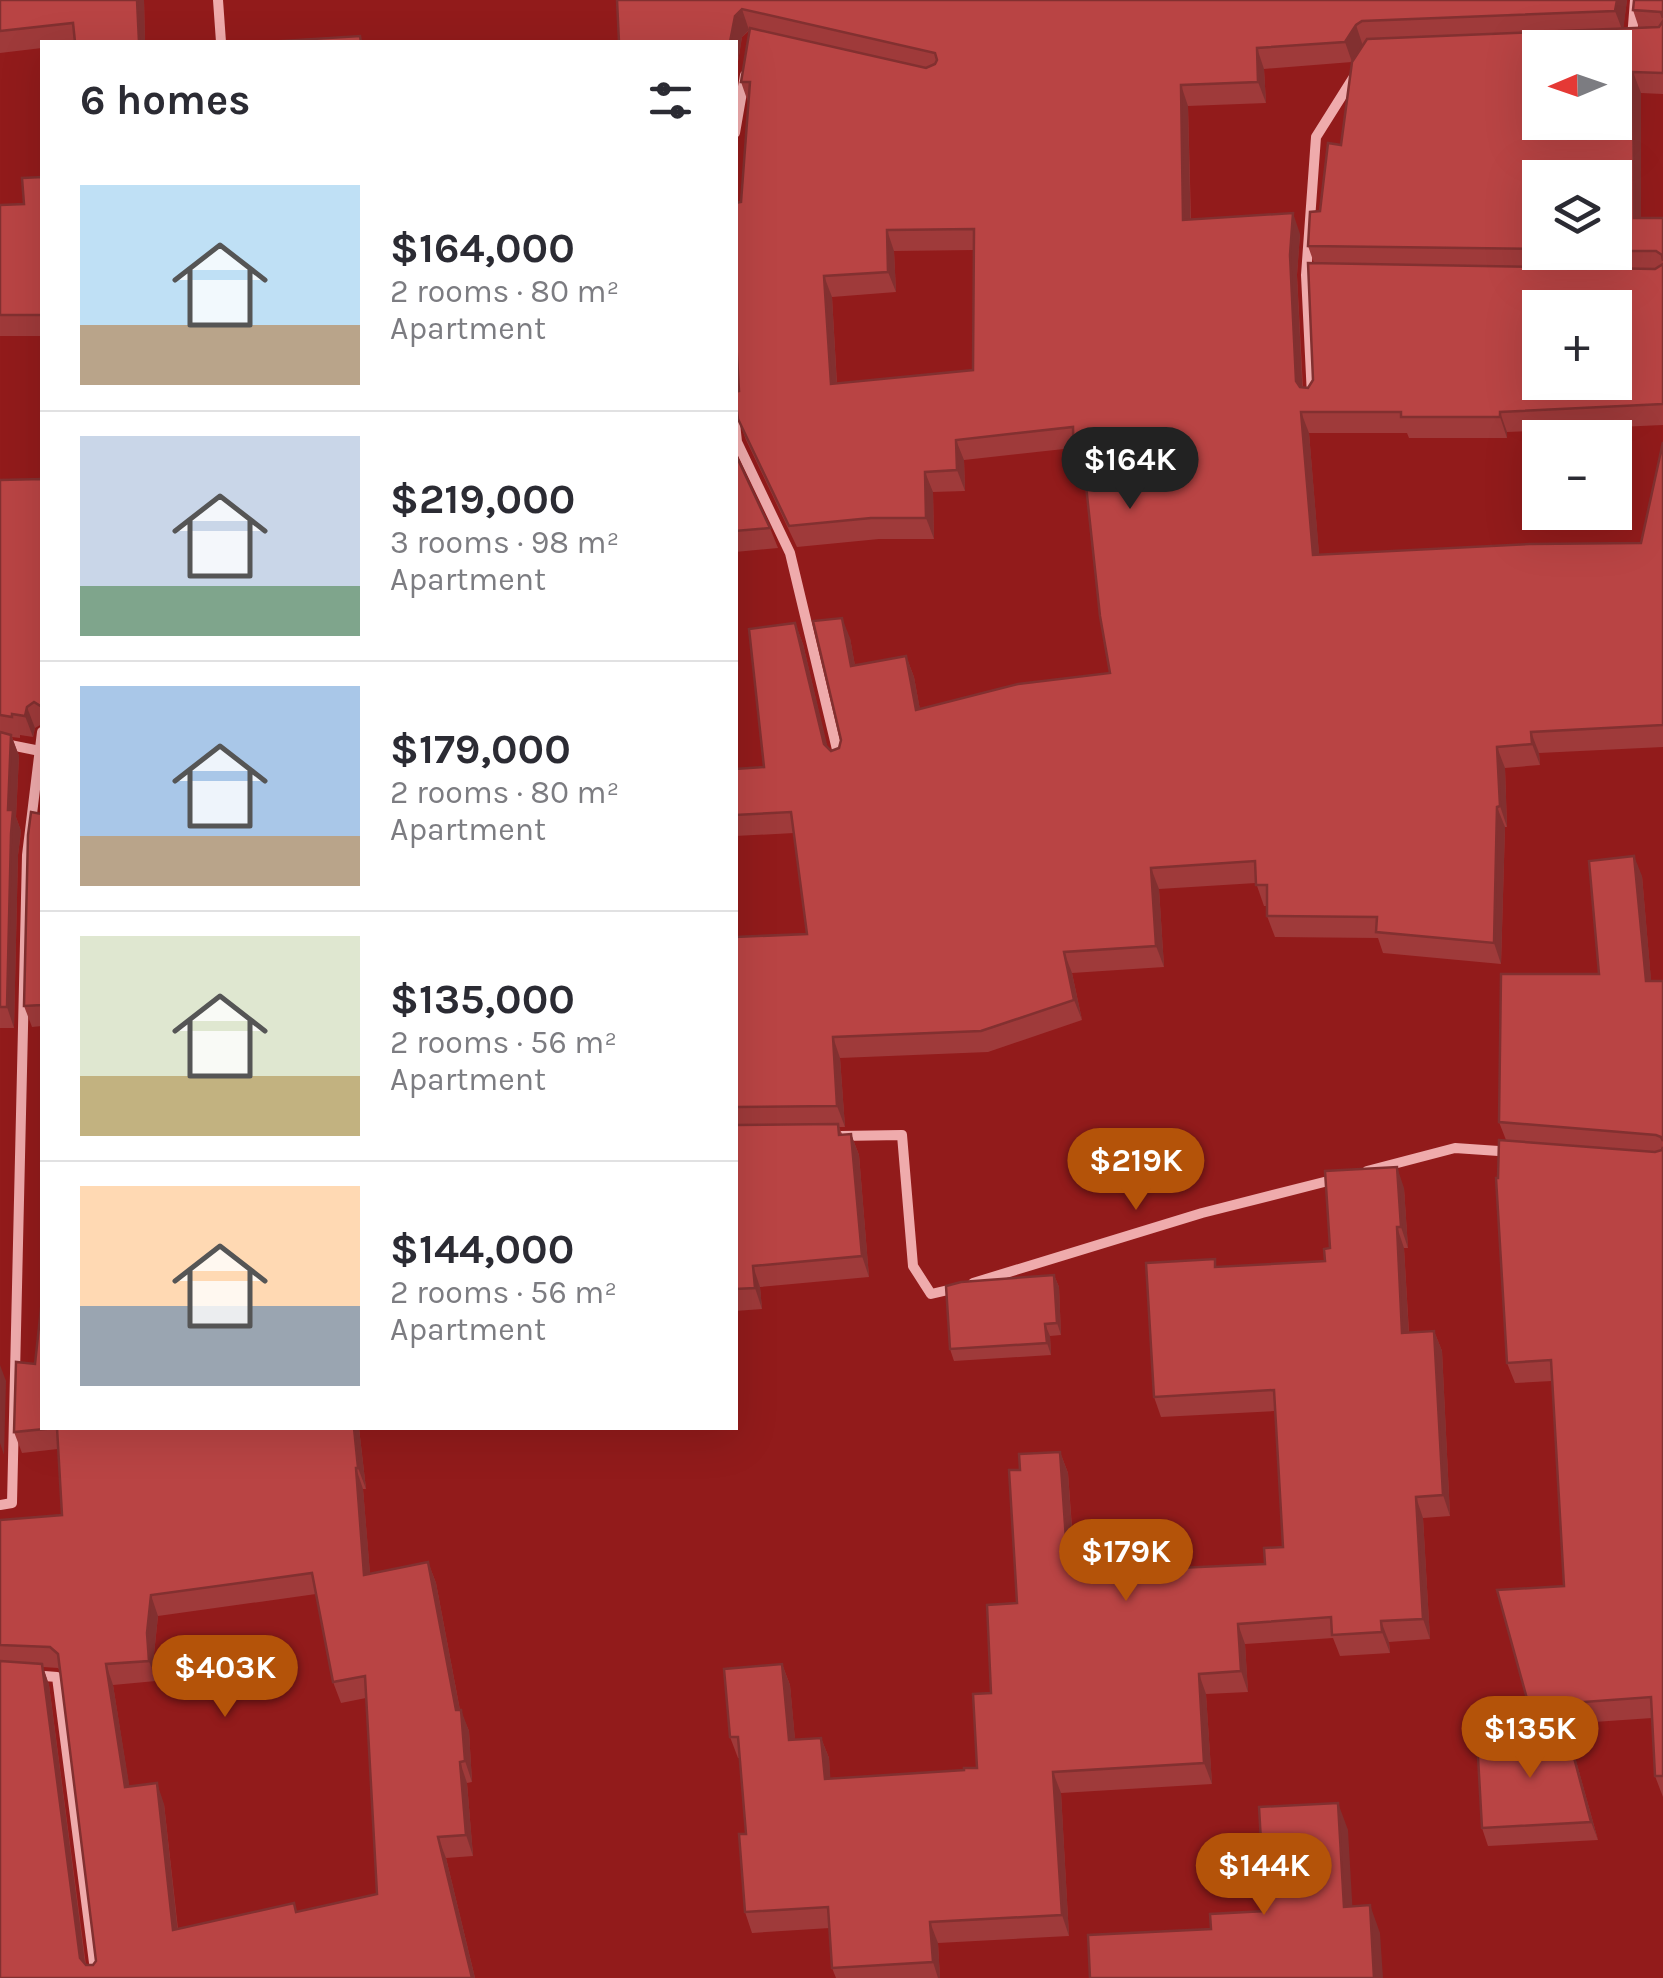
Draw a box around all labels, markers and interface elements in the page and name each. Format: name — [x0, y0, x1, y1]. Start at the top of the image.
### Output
north arrow — [1522, 30, 1632, 140]
map controls — [1522, 30, 1632, 530]
icon: filters — [643, 73, 698, 128]
text: 6 homes — [80, 75, 250, 125]
button: layers — [1522, 160, 1632, 270]
text: $164,000 — [390, 223, 575, 273]
icon: home — [160, 225, 280, 345]
text: 2 rooms · 80 m² — [390, 273, 619, 310]
button: + — [1522, 290, 1632, 400]
text: Apartment — [390, 310, 546, 347]
button: − — [1522, 420, 1632, 530]
pin: $164K — [1060, 427, 1200, 512]
text: $164K — [1084, 441, 1176, 478]
text: $219,000 — [390, 474, 575, 524]
icon: home — [160, 476, 280, 596]
text: 3 rooms · 98 m² — [390, 524, 619, 561]
text: Apartment — [390, 561, 546, 598]
text: $179,000 — [390, 724, 571, 774]
icon: home — [160, 726, 280, 846]
text: 2 rooms · 80 m² — [390, 774, 619, 811]
text: Apartment — [390, 811, 546, 848]
text: $135,000 — [390, 974, 575, 1024]
icon: home — [160, 976, 280, 1096]
text: 2 rooms · 56 m² — [390, 1024, 617, 1061]
text: Apartment — [390, 1061, 546, 1098]
pin: $219K — [1066, 1128, 1206, 1213]
text: $219K — [1089, 1142, 1183, 1179]
text: $144,000 — [390, 1224, 574, 1274]
icon: home — [160, 1226, 280, 1346]
text: 2 rooms · 56 m² — [390, 1274, 617, 1311]
text: Apartment — [390, 1311, 546, 1348]
pin: $179K — [1056, 1519, 1196, 1604]
text: $179K — [1081, 1533, 1171, 1570]
pin: $403K — [155, 1635, 295, 1720]
text: $403K — [174, 1649, 276, 1686]
pin: $135K — [1460, 1696, 1600, 1781]
text: $135K — [1484, 1710, 1576, 1747]
pin: $144K — [1194, 1833, 1334, 1918]
text: $144K — [1218, 1847, 1310, 1884]

